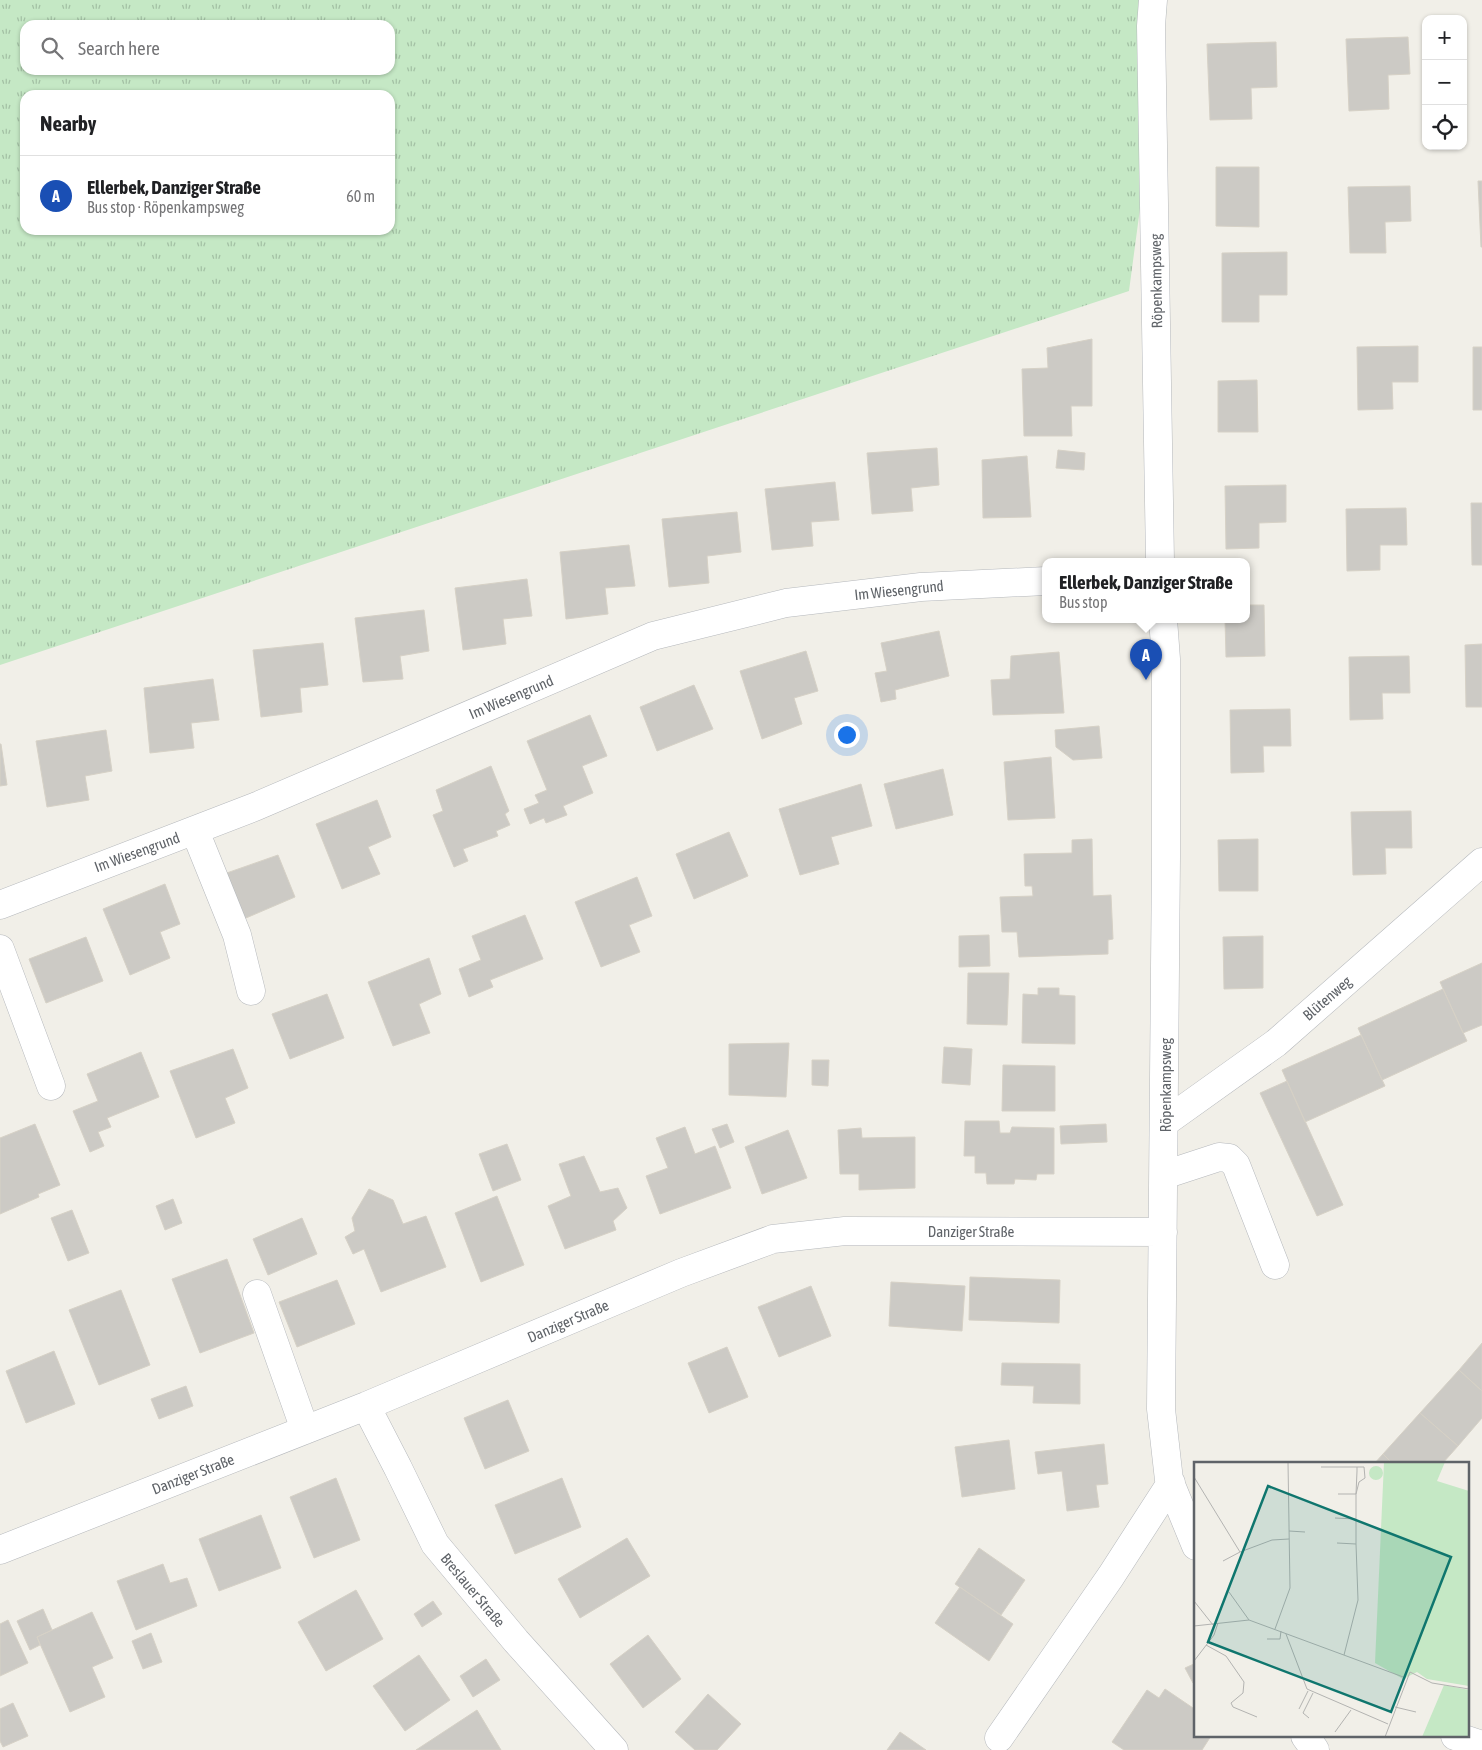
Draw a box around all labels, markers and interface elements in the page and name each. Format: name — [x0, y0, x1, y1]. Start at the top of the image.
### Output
map controls — [1422, 15, 1467, 150]
button: + — [1422, 15, 1467, 60]
search box — [20, 20, 395, 75]
icon: search — [38, 34, 66, 62]
text: Search here — [78, 37, 160, 59]
button: − — [1422, 60, 1467, 105]
button: locate — [1422, 105, 1467, 150]
text: Nearby — [40, 111, 96, 135]
text: Ellerbek, Danziger Straße — [87, 176, 261, 198]
text: A — [52, 187, 60, 205]
text: 60 m — [346, 187, 375, 205]
text: Bus stop · Röpenkampsweg — [87, 198, 244, 216]
street label: Röpenkampsweg — [1147, 233, 1165, 328]
popup — [1042, 558, 1250, 623]
text: Ellerbek, Danziger Straße — [1059, 571, 1233, 593]
street label: Im Wiesengrund — [854, 577, 944, 603]
text: Bus stop — [1059, 593, 1107, 611]
pin: A — [1130, 639, 1162, 680]
street label: Im Wiesengrund — [466, 672, 556, 722]
your location — [834, 722, 860, 748]
street label: Im Wiesengrund — [92, 829, 182, 875]
street label: Blütenweg — [1299, 972, 1355, 1024]
street label: Röpenkampsweg — [1157, 1037, 1174, 1132]
street label: Danziger Straße — [928, 1223, 1014, 1240]
street label: Danziger Straße — [525, 1296, 611, 1346]
street label: Danziger Straße — [150, 1450, 237, 1497]
inset map — [1194, 1462, 1470, 1738]
street label: Breslauer Straße — [437, 1550, 509, 1630]

